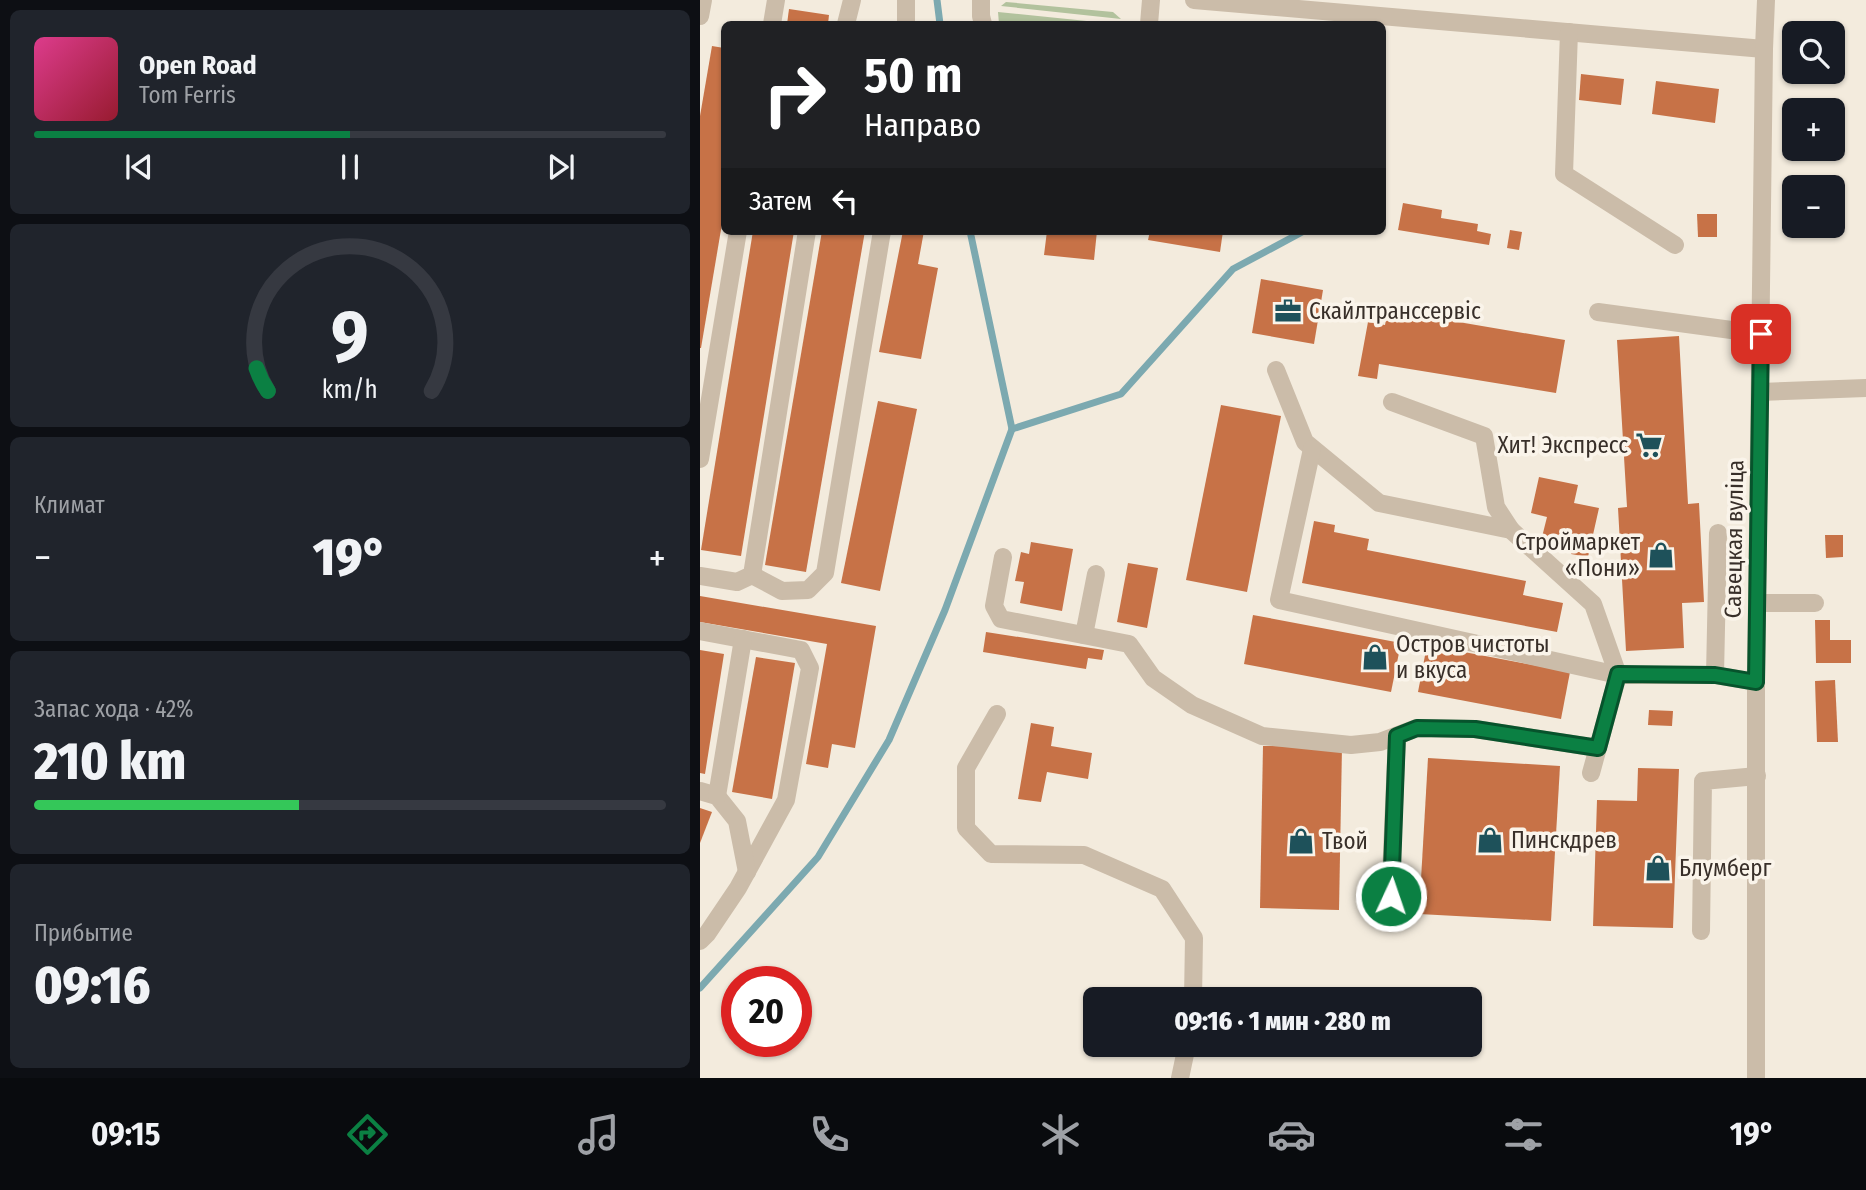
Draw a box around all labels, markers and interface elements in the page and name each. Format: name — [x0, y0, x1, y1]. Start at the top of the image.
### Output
map controls — [1782, 21, 1845, 238]
button: search — [1782, 21, 1845, 84]
text: 50 m — [864, 46, 962, 105]
icon: right — [749, 49, 840, 140]
text: Open Road — [139, 50, 257, 81]
text: Tom Ferris — [139, 81, 236, 109]
button: + — [1782, 98, 1845, 161]
text: Направо — [864, 106, 981, 144]
icon: previous — [120, 148, 158, 186]
icon: pause — [331, 148, 369, 186]
icon: next — [542, 148, 580, 186]
button: − — [1782, 175, 1845, 238]
icon: left — [826, 182, 864, 220]
text: Затем — [749, 186, 812, 217]
text: 9 — [331, 294, 369, 381]
office icon: Скайлтранссервіс — [1273, 296, 1303, 326]
place label: Скайлтранссервіс — [1309, 297, 1481, 325]
pin — [1731, 304, 1791, 364]
icon: arrive — [1742, 315, 1780, 353]
text: km/h — [322, 375, 378, 405]
supermarket icon: Хит! Экспресс — [1634, 430, 1664, 460]
place label: Хит! Экспресс — [1497, 431, 1628, 459]
street label: Савецкая вуліца — [1719, 459, 1749, 619]
text: Климат — [34, 491, 105, 519]
text: 19° — [313, 526, 387, 589]
place label: Строймаркет «Пони» — [1515, 528, 1641, 582]
text: − — [34, 535, 51, 581]
text: + — [649, 535, 666, 581]
shop icon: Строймаркет «Пони» — [1646, 540, 1676, 570]
place label: Остров чистоты и вкуса — [1396, 630, 1549, 684]
shop icon: Остров чистоты и вкуса — [1360, 642, 1390, 672]
text: Запас хода · 42% — [34, 695, 193, 723]
text: 210 km — [34, 730, 186, 793]
shop icon: Пинскдрев — [1475, 825, 1505, 855]
shop icon: Твой — [1286, 826, 1316, 856]
place label: Пинскдрев — [1511, 826, 1617, 854]
place label: Твой — [1322, 827, 1368, 855]
shop icon: Блумберг — [1643, 853, 1673, 883]
place label: Блумберг — [1679, 854, 1771, 882]
position arrow — [1354, 859, 1428, 933]
text: Прибытие — [34, 919, 133, 947]
text: 09:16 — [34, 954, 150, 1017]
speed limit sign: 20 — [721, 966, 812, 1057]
text: 09:16 · 1 мин · 280 m — [1174, 1006, 1391, 1037]
icon: directions — [343, 1110, 392, 1159]
icon: music — [574, 1110, 623, 1159]
icon: phone — [805, 1110, 854, 1159]
icon: climate — [1036, 1110, 1085, 1159]
icon: car — [1267, 1110, 1316, 1159]
icon: filters — [1499, 1110, 1548, 1159]
text: 09:15 — [91, 1115, 160, 1153]
text: 19° — [1730, 1115, 1775, 1153]

